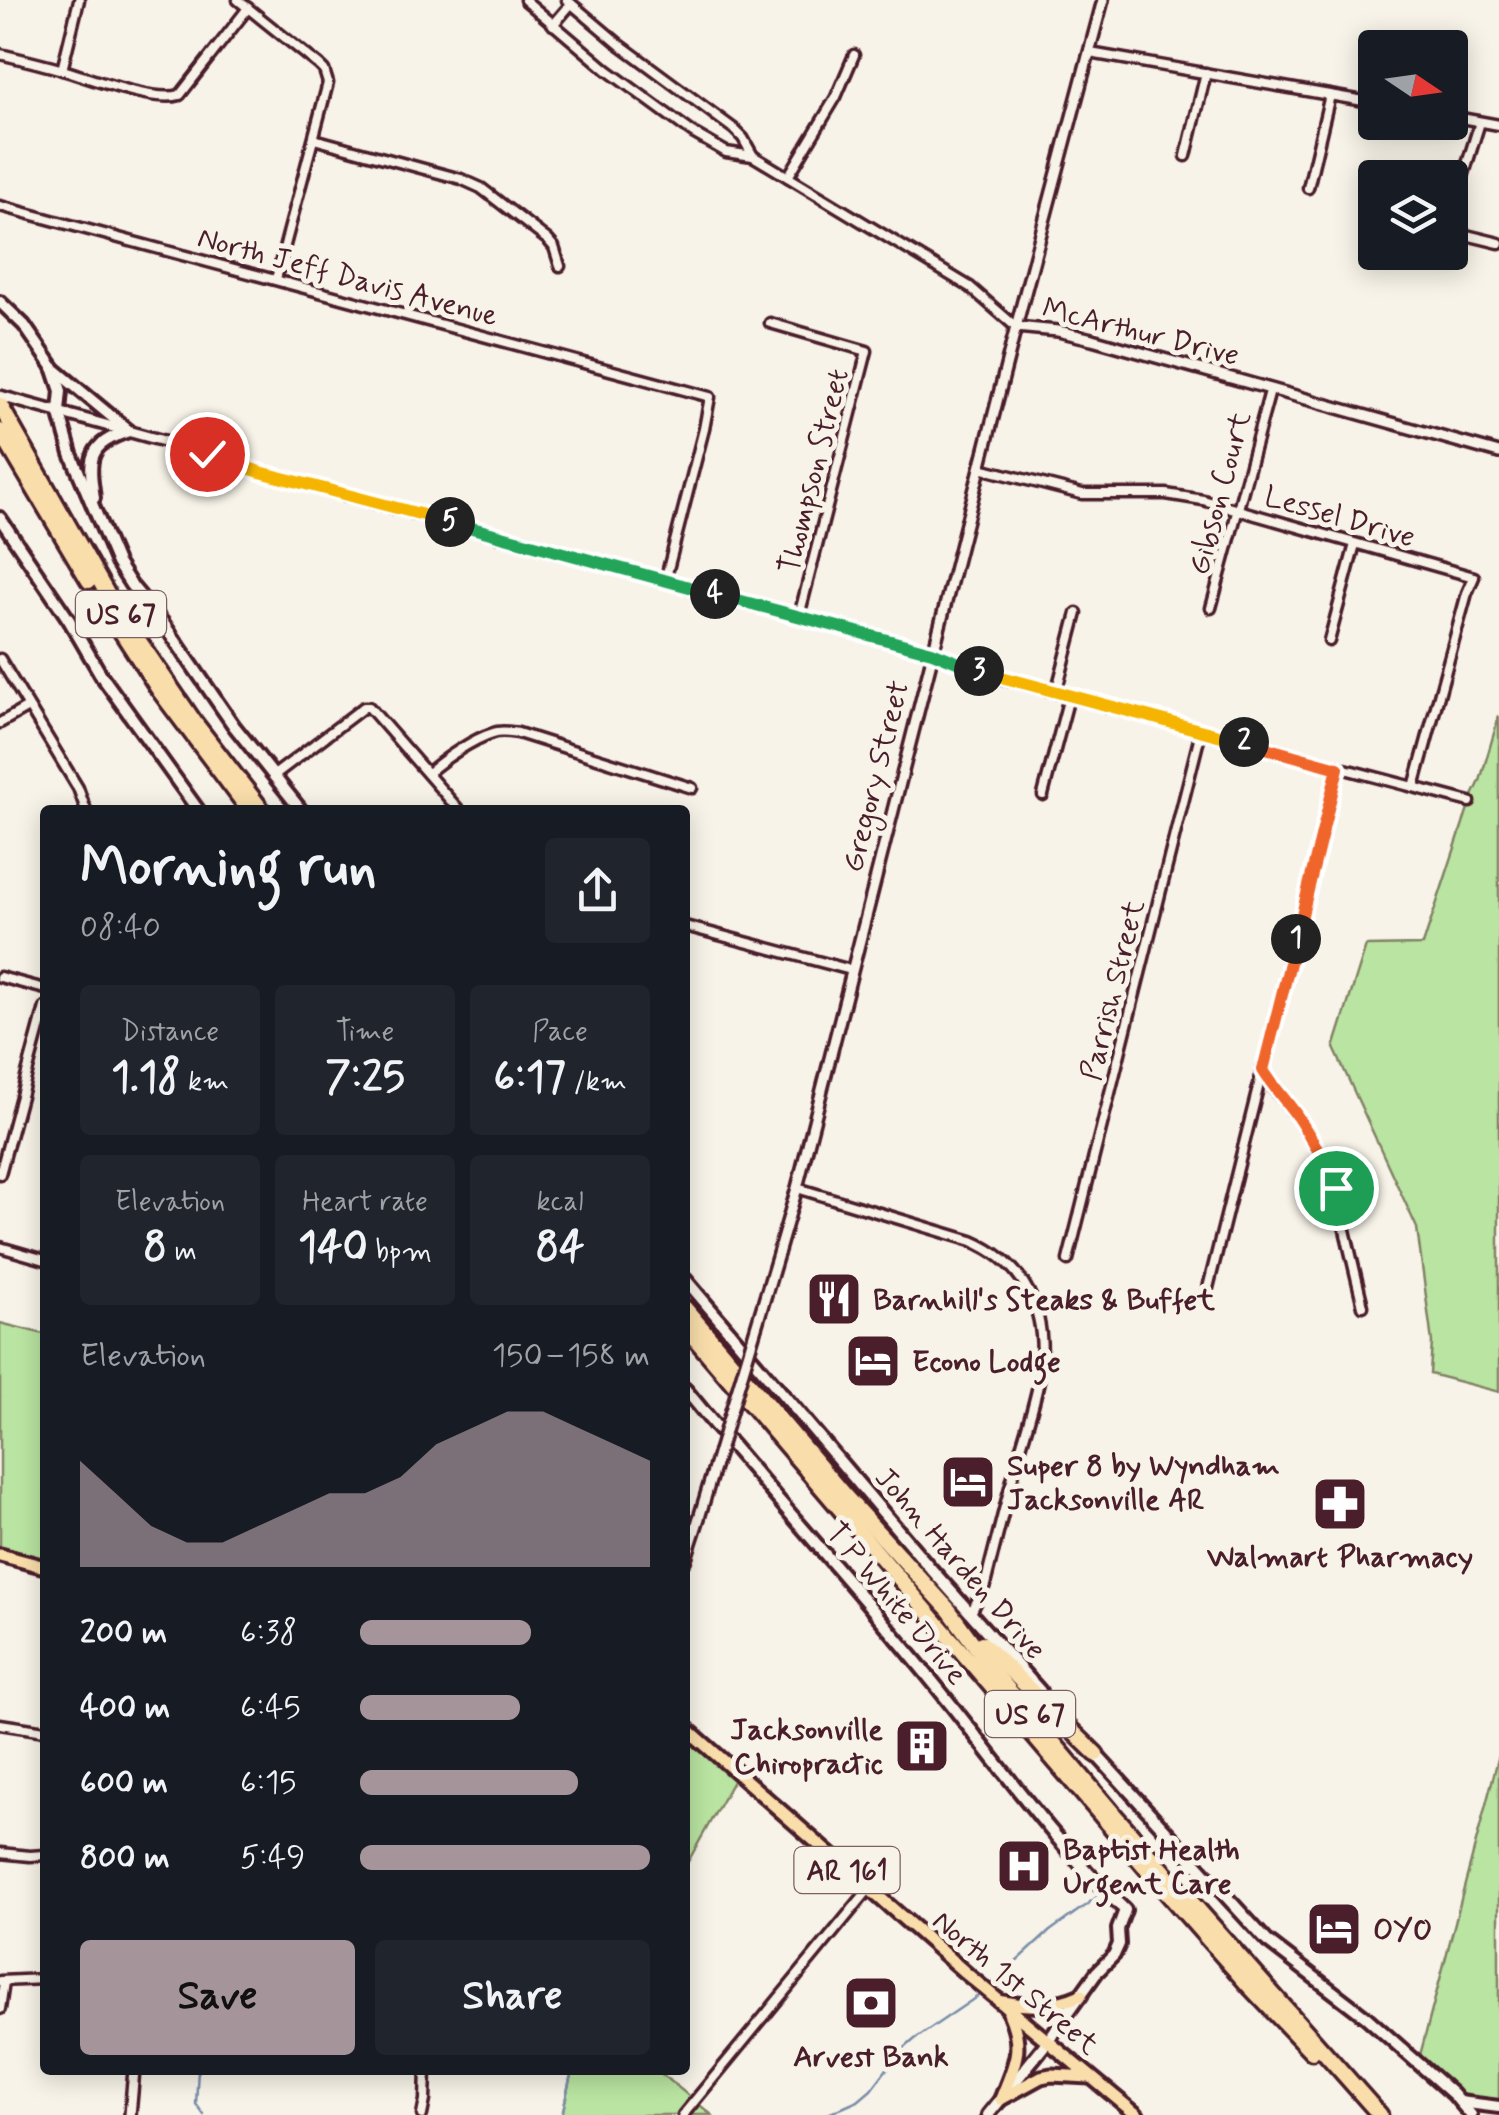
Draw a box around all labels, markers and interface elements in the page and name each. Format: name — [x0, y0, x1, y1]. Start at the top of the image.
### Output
north arrow — [1358, 30, 1468, 140]
map controls — [1358, 30, 1468, 270]
button: layers — [1358, 160, 1468, 270]
street label: North Jeff Davis Avenue — [193, 219, 502, 336]
street label: McArthur Drive — [1038, 289, 1243, 376]
street label: Thompson Street — [770, 365, 859, 578]
street label: Gibson Court — [1180, 407, 1261, 579]
pin — [165, 412, 250, 497]
icon: check — [180, 427, 235, 482]
street label: Lessel Drive — [1260, 477, 1420, 558]
pin: 5 — [425, 497, 475, 547]
text: 5 — [442, 503, 458, 540]
pin: 4 — [690, 569, 740, 619]
text: 4 — [707, 575, 723, 612]
road number: US 67 — [76, 591, 166, 637]
pin: 3 — [954, 646, 1004, 696]
text: 3 — [973, 652, 985, 689]
street label: Gregory Street — [834, 676, 921, 877]
pin: 2 — [1219, 717, 1269, 767]
text: 2 — [1237, 723, 1251, 760]
text: Morning run — [80, 833, 377, 905]
button: share — [545, 838, 650, 943]
street label: Parrish Street — [1072, 896, 1155, 1085]
text: 08:40 — [80, 907, 161, 949]
pin: 1 — [1271, 914, 1321, 964]
text: 1 — [1290, 920, 1302, 957]
text: Distance — [121, 1014, 219, 1051]
text: Time — [336, 1014, 394, 1051]
text: Pace — [532, 1014, 588, 1051]
text: 1.18 — [111, 1051, 180, 1106]
text: 7:25 — [325, 1051, 405, 1106]
text: 6:17 — [493, 1051, 566, 1106]
text: km — [180, 1064, 229, 1101]
text: /km — [566, 1064, 627, 1101]
pin — [1294, 1146, 1379, 1231]
icon: arrive — [1309, 1161, 1364, 1216]
text: Elevation — [115, 1184, 225, 1221]
text: Heart rate — [302, 1184, 428, 1221]
text: kcal — [536, 1184, 584, 1221]
text: 8 — [143, 1221, 167, 1276]
text: 140 — [298, 1221, 368, 1276]
text: 84 — [535, 1221, 585, 1276]
text: m — [167, 1234, 197, 1271]
text: bpm — [368, 1234, 432, 1271]
restaurant icon: Barnhill's Steaks & Buffet — [804, 1269, 864, 1329]
place label: Barnhill's Steaks & Buffet — [873, 1281, 1215, 1320]
hotel icon: Econo Lodge — [843, 1331, 903, 1391]
text: Elevation — [80, 1335, 206, 1377]
text: 150–158 m — [492, 1335, 650, 1377]
place label: Econo Lodge — [912, 1343, 1061, 1386]
place label: Super 8 by Wyndham Jacksonville AR — [1007, 1447, 1280, 1520]
hotel icon: Super 8 by Wyndham Jacksonville AR — [938, 1452, 998, 1512]
street label: John Harden Drive — [865, 1460, 1054, 1668]
pharmacy icon: Walmart Pharmacy — [1310, 1474, 1370, 1534]
street label: T P White Drive — [816, 1514, 975, 1694]
place label: Walmart Pharmacy — [1206, 1538, 1473, 1577]
text: 200 m — [80, 1612, 167, 1654]
text: 6:38 — [240, 1612, 297, 1654]
text: 400 m — [80, 1687, 170, 1729]
text: 6:45 — [240, 1687, 301, 1729]
road number: US 67 — [985, 1691, 1075, 1737]
place label: Jacksonville Chiropractic — [730, 1711, 883, 1784]
building icon: Jacksonville Chiropractic — [892, 1716, 952, 1776]
text: 600 m — [80, 1762, 168, 1804]
text: 6:15 — [240, 1762, 296, 1804]
place label: Baptist Health Urgent Care — [1063, 1831, 1240, 1908]
hospital icon: Baptist Health Urgent Care — [994, 1836, 1054, 1896]
text: 800 m — [80, 1837, 170, 1879]
text: 5:49 — [240, 1837, 305, 1879]
road number: AR 161 — [794, 1847, 900, 1893]
hotel icon: OYO — [1304, 1899, 1364, 1959]
street label: North 1st Street — [924, 1902, 1107, 2064]
place label: OYO — [1373, 1911, 1432, 1950]
button: Save — [80, 1940, 355, 2055]
button: Share — [375, 1940, 650, 2055]
bank icon: Arvest Bank — [841, 1973, 901, 2033]
place label: Arvest Bank — [793, 2038, 949, 2077]

